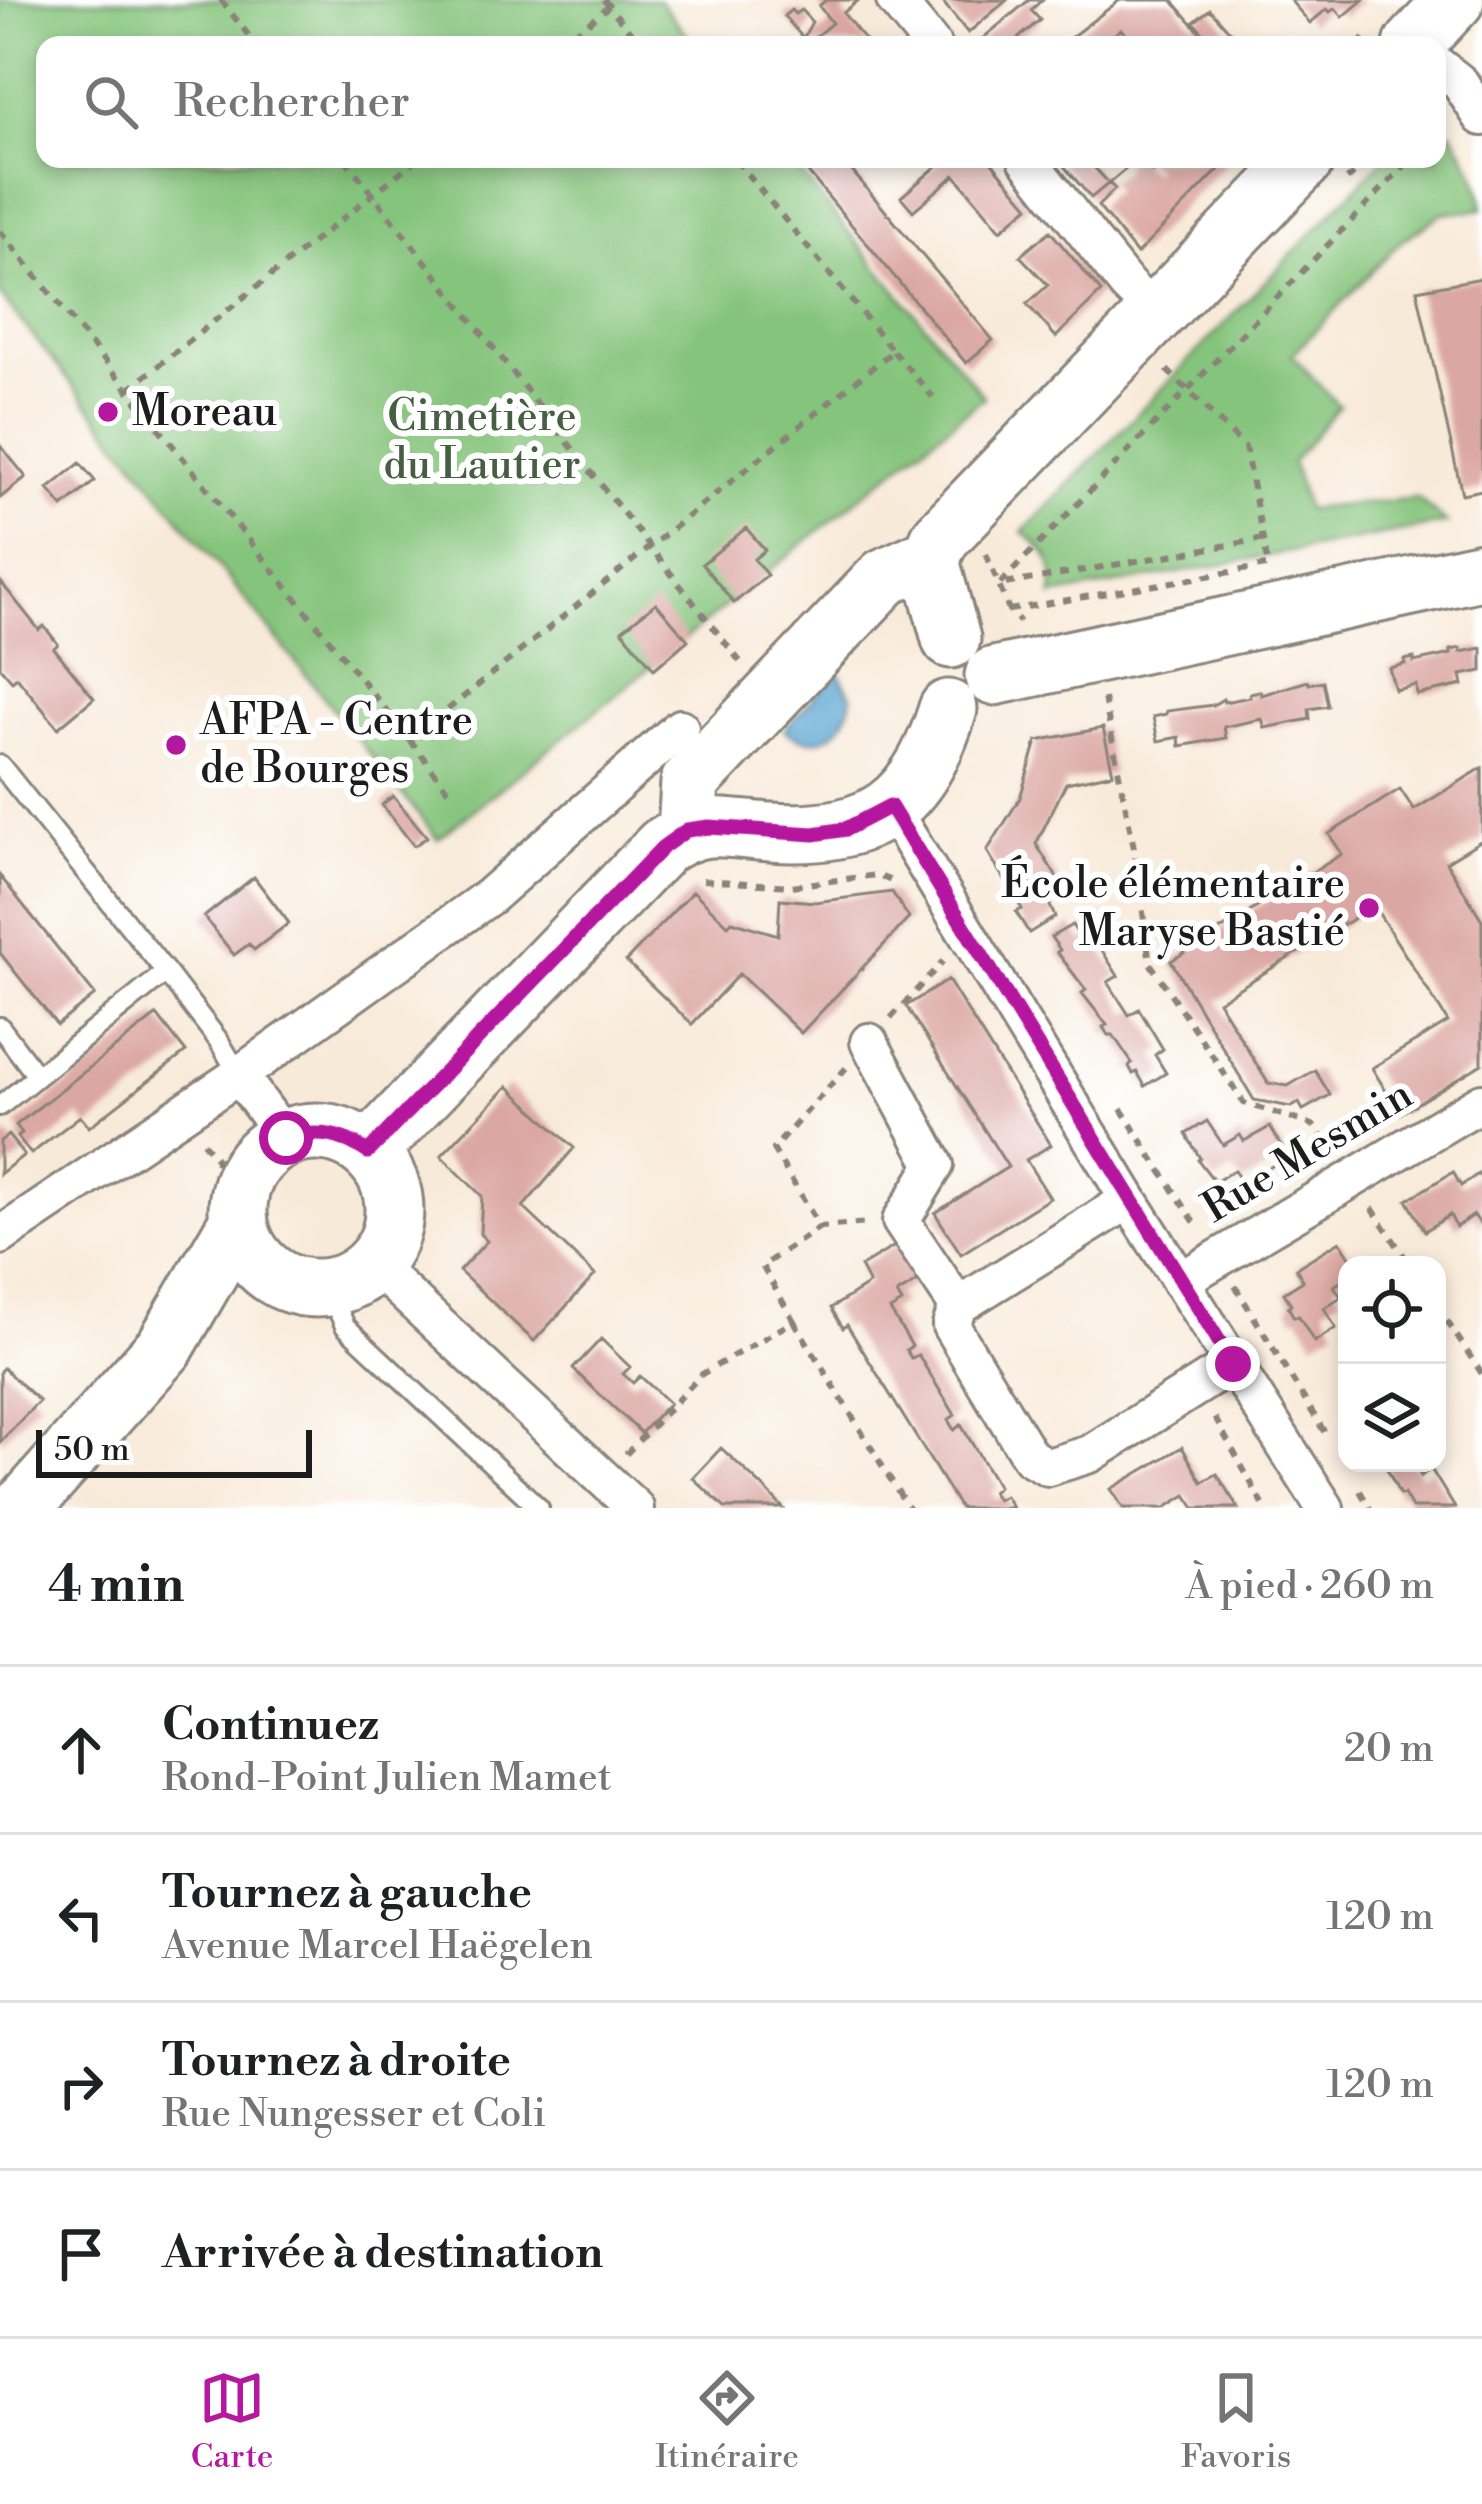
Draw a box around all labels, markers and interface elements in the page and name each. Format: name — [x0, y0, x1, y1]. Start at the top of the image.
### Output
search box — [36, 36, 1446, 168]
icon: search — [78, 69, 144, 135]
text: Rechercher — [174, 74, 410, 131]
place label: Moreau — [132, 386, 277, 439]
park label: Cimetière du Lautier — [383, 391, 581, 492]
marker: Moreau — [95, 399, 121, 425]
place label: AFPA - Centre de Bourges — [199, 695, 473, 797]
marker: AFPA - Centre de Bourges — [163, 732, 189, 758]
place label: École élémentaire Maryse Bastié — [1001, 855, 1345, 960]
marker: École élémentaire Maryse Bastié — [1356, 895, 1382, 921]
street label: Rue Mesmin — [1194, 1069, 1422, 1235]
route start — [259, 1111, 313, 1165]
map controls — [1338, 1256, 1446, 1472]
button: locate — [1338, 1256, 1446, 1364]
route end — [1206, 1337, 1260, 1391]
button: layers — [1338, 1364, 1446, 1472]
scale bar — [36, 1424, 312, 1477]
text: 50 m — [54, 1430, 130, 1471]
text: 4 min — [48, 1554, 184, 1618]
text: À pied · 260 m — [1185, 1562, 1434, 1611]
text: Continuez — [162, 1697, 379, 1754]
icon: ahead — [48, 1717, 114, 1783]
text: 20 m — [1344, 1725, 1434, 1774]
text: Rond-Point Julien Mamet — [162, 1754, 611, 1803]
text: Tournez à gauche — [162, 1865, 532, 1922]
icon: left — [48, 1885, 114, 1951]
text: 120 m — [1326, 1893, 1434, 1942]
text: Avenue Marcel Haëgelen — [162, 1922, 593, 1971]
text: Tournez à droite — [162, 2033, 511, 2090]
icon: right — [48, 2053, 114, 2119]
text: 120 m — [1326, 2061, 1434, 2110]
text: Rue Nungesser et Coli — [162, 2090, 546, 2139]
icon: arrive — [48, 2221, 114, 2287]
text: Arrivée à destination — [162, 2225, 603, 2282]
tab: Carte — [191, 2365, 273, 2478]
tab: Itinéraire — [655, 2365, 799, 2478]
tab: Favoris — [1181, 2365, 1291, 2478]

